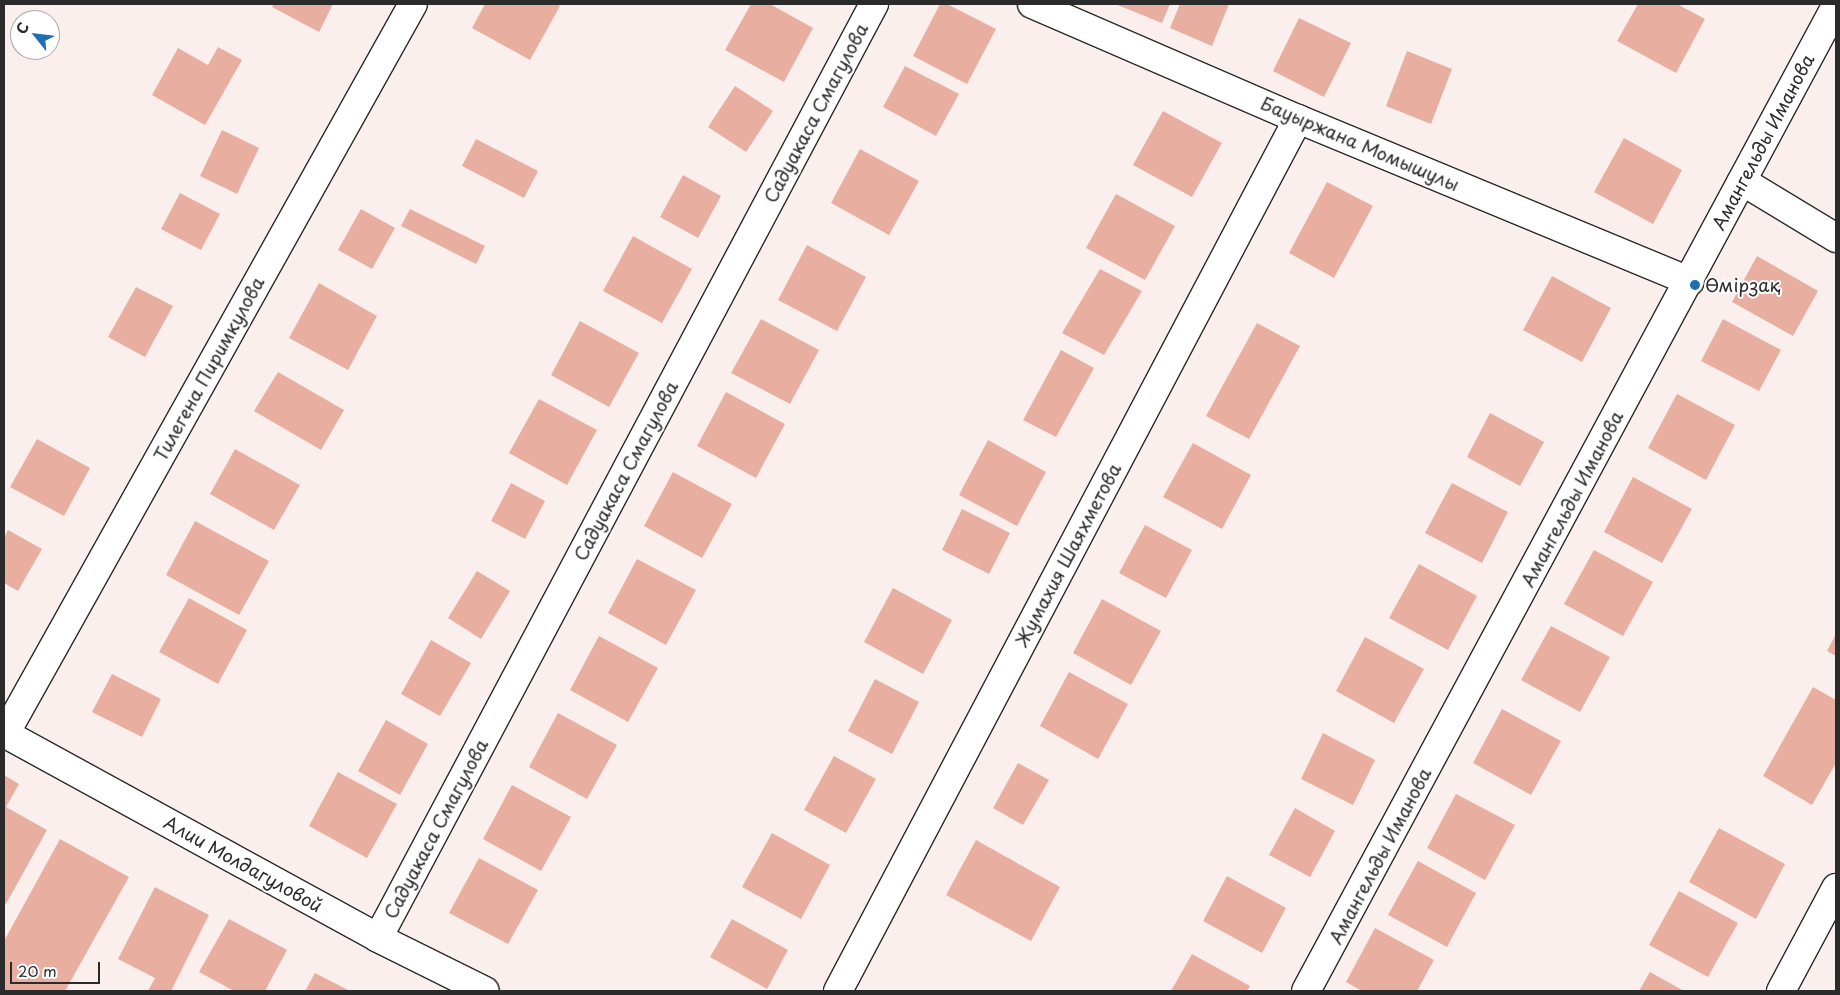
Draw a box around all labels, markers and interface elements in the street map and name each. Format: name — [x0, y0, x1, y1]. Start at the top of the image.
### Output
north arrow — [10, 10, 60, 60]
text: С — [11, 18, 34, 38]
street label: Садуакаса Смагулова — [759, 19, 873, 207]
street label: Амангельды Иманова — [1707, 50, 1819, 234]
street label: Бауыржана Момышулы — [1258, 92, 1462, 196]
street label: Тилегена Пиримкулова — [149, 273, 269, 465]
place label: Өмірзақ — [1705, 274, 1780, 296]
marker: Өмірзақ — [1689, 279, 1701, 291]
street label: Садуакаса Смагулова — [569, 377, 683, 565]
street label: Амангельды Иманова — [1516, 407, 1628, 591]
street label: Жумахия Шаяхметова — [1010, 460, 1126, 650]
street label: Садуакаса Смагулова — [379, 735, 493, 923]
street label: Амангельды Иманова — [1324, 764, 1436, 948]
street label: Алии Молдагуловой — [160, 812, 326, 916]
scale bar — [12, 952, 102, 984]
text: 20 m — [18, 959, 57, 982]

